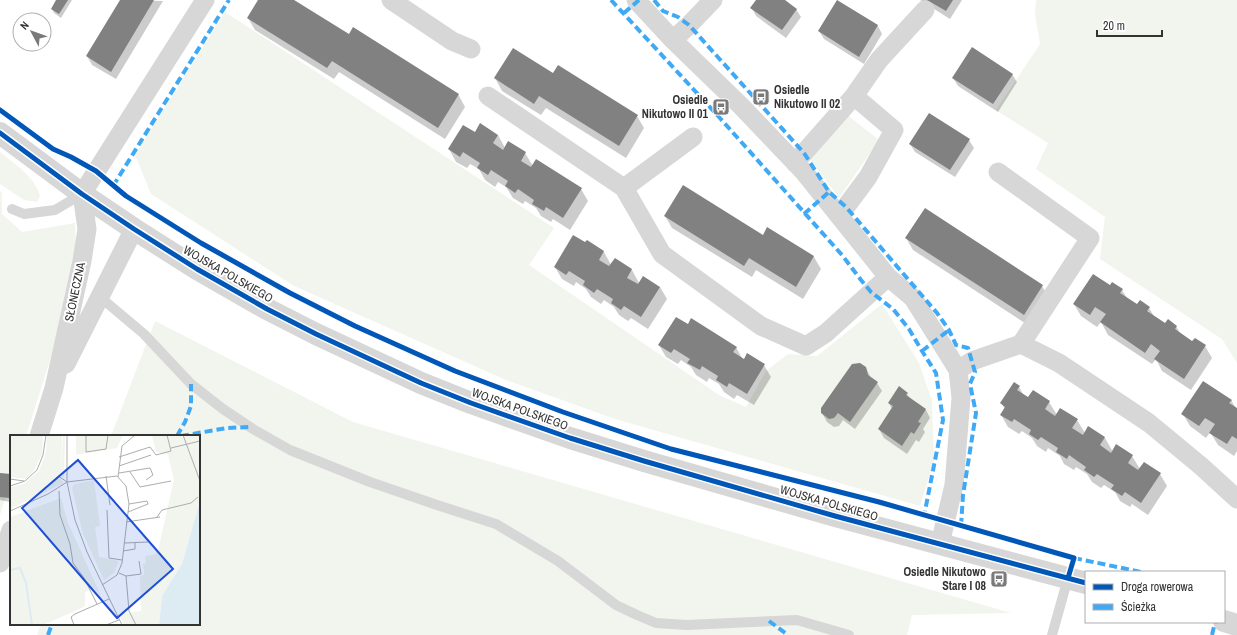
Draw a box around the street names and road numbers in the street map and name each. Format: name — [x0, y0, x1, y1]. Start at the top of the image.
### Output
street label: WOJSKA POLSKIEGO — [180, 242, 276, 306]
street label: SŁONECZNA — [61, 261, 89, 323]
street label: WOJSKA POLSKIEGO — [470, 384, 571, 434]
street label: WOJSKA POLSKIEGO — [778, 481, 880, 525]

